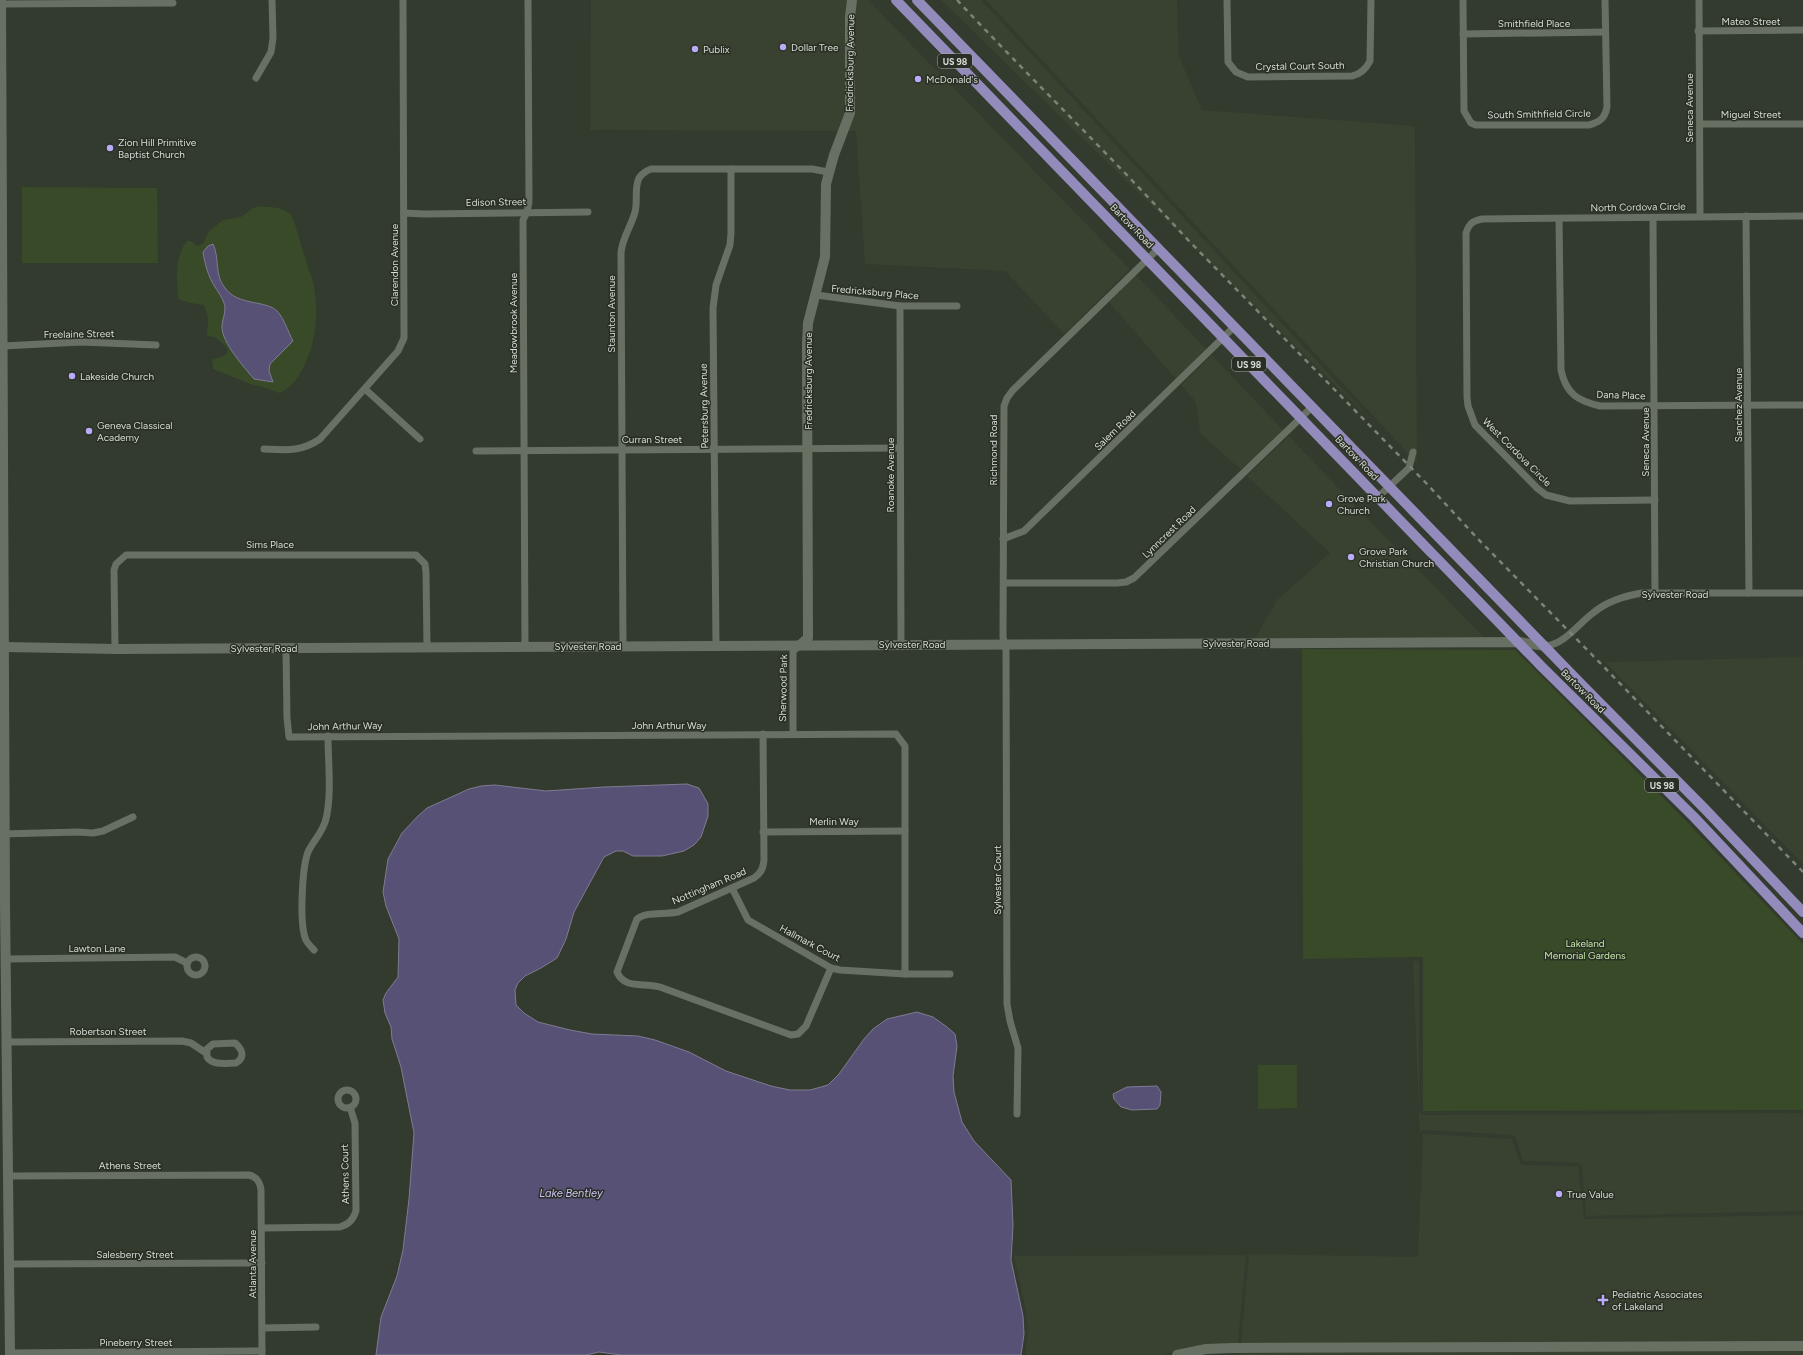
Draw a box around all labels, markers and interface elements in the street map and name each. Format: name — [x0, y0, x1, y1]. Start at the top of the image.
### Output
street label: Fredricksburg Avenue — [843, 14, 857, 112]
street label: Mateo Street — [1721, 15, 1781, 28]
street label: Smithfield Place — [1498, 17, 1571, 30]
place label: Dollar Tree — [791, 41, 839, 54]
marker: Dollar Tree — [778, 42, 788, 52]
place label: Publix — [703, 43, 730, 56]
marker: Publix — [690, 44, 700, 54]
road number: US 98 — [938, 54, 972, 68]
street label: Crystal Court South — [1255, 59, 1345, 73]
place label: McDonald's — [926, 73, 978, 86]
street label: Seneca Avenue — [1683, 73, 1696, 143]
marker: McDonald's — [913, 74, 923, 84]
street label: South Smithfield Circle — [1487, 107, 1591, 121]
street label: Miguel Street — [1721, 108, 1781, 121]
place label: Zion Hill Primitive Baptist Church — [118, 136, 197, 161]
marker: Zion Hill Primitive Baptist Church — [105, 143, 115, 153]
street label: Edison Street — [466, 195, 527, 209]
street label: North Cordova Circle — [1590, 200, 1686, 214]
street label: Bartow Road — [1107, 201, 1157, 251]
street label: Clarendon Avenue — [388, 223, 401, 306]
street label: Meadowbrook Avenue — [507, 272, 520, 373]
street label: Staunton Avenue — [605, 275, 618, 353]
street label: Fredricksburg Place — [831, 282, 920, 302]
street label: Freelaine Street — [44, 327, 115, 341]
street label: Fredricksburg Avenue — [802, 332, 815, 430]
road number: US 98 — [1232, 357, 1266, 371]
street label: Petersburg Avenue — [697, 363, 711, 449]
street label: Sanchez Avenue — [1732, 367, 1745, 442]
place label: Lakeside Church — [80, 370, 154, 383]
marker: Lakeside Church — [67, 371, 77, 381]
street label: Dana Place — [1596, 388, 1646, 402]
street label: Salem Road — [1091, 407, 1139, 453]
street label: Seneca Avenue — [1639, 407, 1652, 477]
street label: Richmond Road — [987, 414, 1000, 485]
street label: West Cordova Circle — [1480, 415, 1555, 490]
place label: Geneva Classical Academy — [97, 419, 172, 444]
marker: Geneva Classical Academy — [84, 426, 94, 436]
street label: Curran Street — [622, 433, 683, 446]
street label: Bartow Road — [1332, 433, 1382, 483]
street label: Roanoke Avenue — [884, 437, 897, 513]
place label: Grove Park Church — [1337, 492, 1386, 517]
marker: Grove Park Church — [1324, 499, 1334, 509]
street label: Lynncrest Road — [1139, 503, 1199, 561]
street label: Sims Place — [246, 538, 295, 551]
place label: Grove Park Christian Church — [1359, 545, 1435, 570]
marker: Grove Park Christian Church — [1346, 552, 1356, 562]
street label: Sylvester Road — [1642, 588, 1709, 601]
street label: Sylvester Road — [1203, 637, 1270, 650]
street label: Sylvester Road — [879, 638, 946, 651]
street label: Sylvester Road — [555, 640, 622, 653]
street label: Sylvester Road — [231, 642, 298, 655]
street label: Sherwood Park — [776, 654, 790, 722]
street label: Bartow Road — [1558, 666, 1608, 716]
street label: John Arthur Way — [307, 719, 383, 733]
street label: John Arthur Way — [632, 719, 707, 732]
road number: US 98 — [1645, 778, 1679, 792]
street label: Merlin Way — [809, 815, 859, 828]
street label: Sylvester Court — [991, 845, 1004, 915]
street label: Nottingham Road — [670, 864, 748, 908]
street label: Hallmark Court — [777, 922, 843, 965]
park label: Lakeland Memorial Gardens — [1544, 937, 1626, 962]
street label: Lawton Lane — [68, 942, 126, 955]
street label: Robertson Street — [69, 1025, 147, 1038]
street label: Athens Court — [338, 1144, 352, 1204]
street label: Athens Street — [99, 1159, 161, 1172]
water label: Lake Bentley — [539, 1187, 604, 1200]
place label: True Value — [1567, 1188, 1614, 1201]
marker: True Value — [1554, 1189, 1564, 1199]
street label: Atlanta Avenue — [246, 1229, 259, 1298]
street label: Salesberry Street — [96, 1248, 174, 1261]
place label: Pediatric Associates of Lakeland — [1612, 1288, 1703, 1313]
marker: Pediatric Associates of Lakeland — [1597, 1294, 1609, 1306]
street label: Pineberry Street — [100, 1336, 173, 1349]

